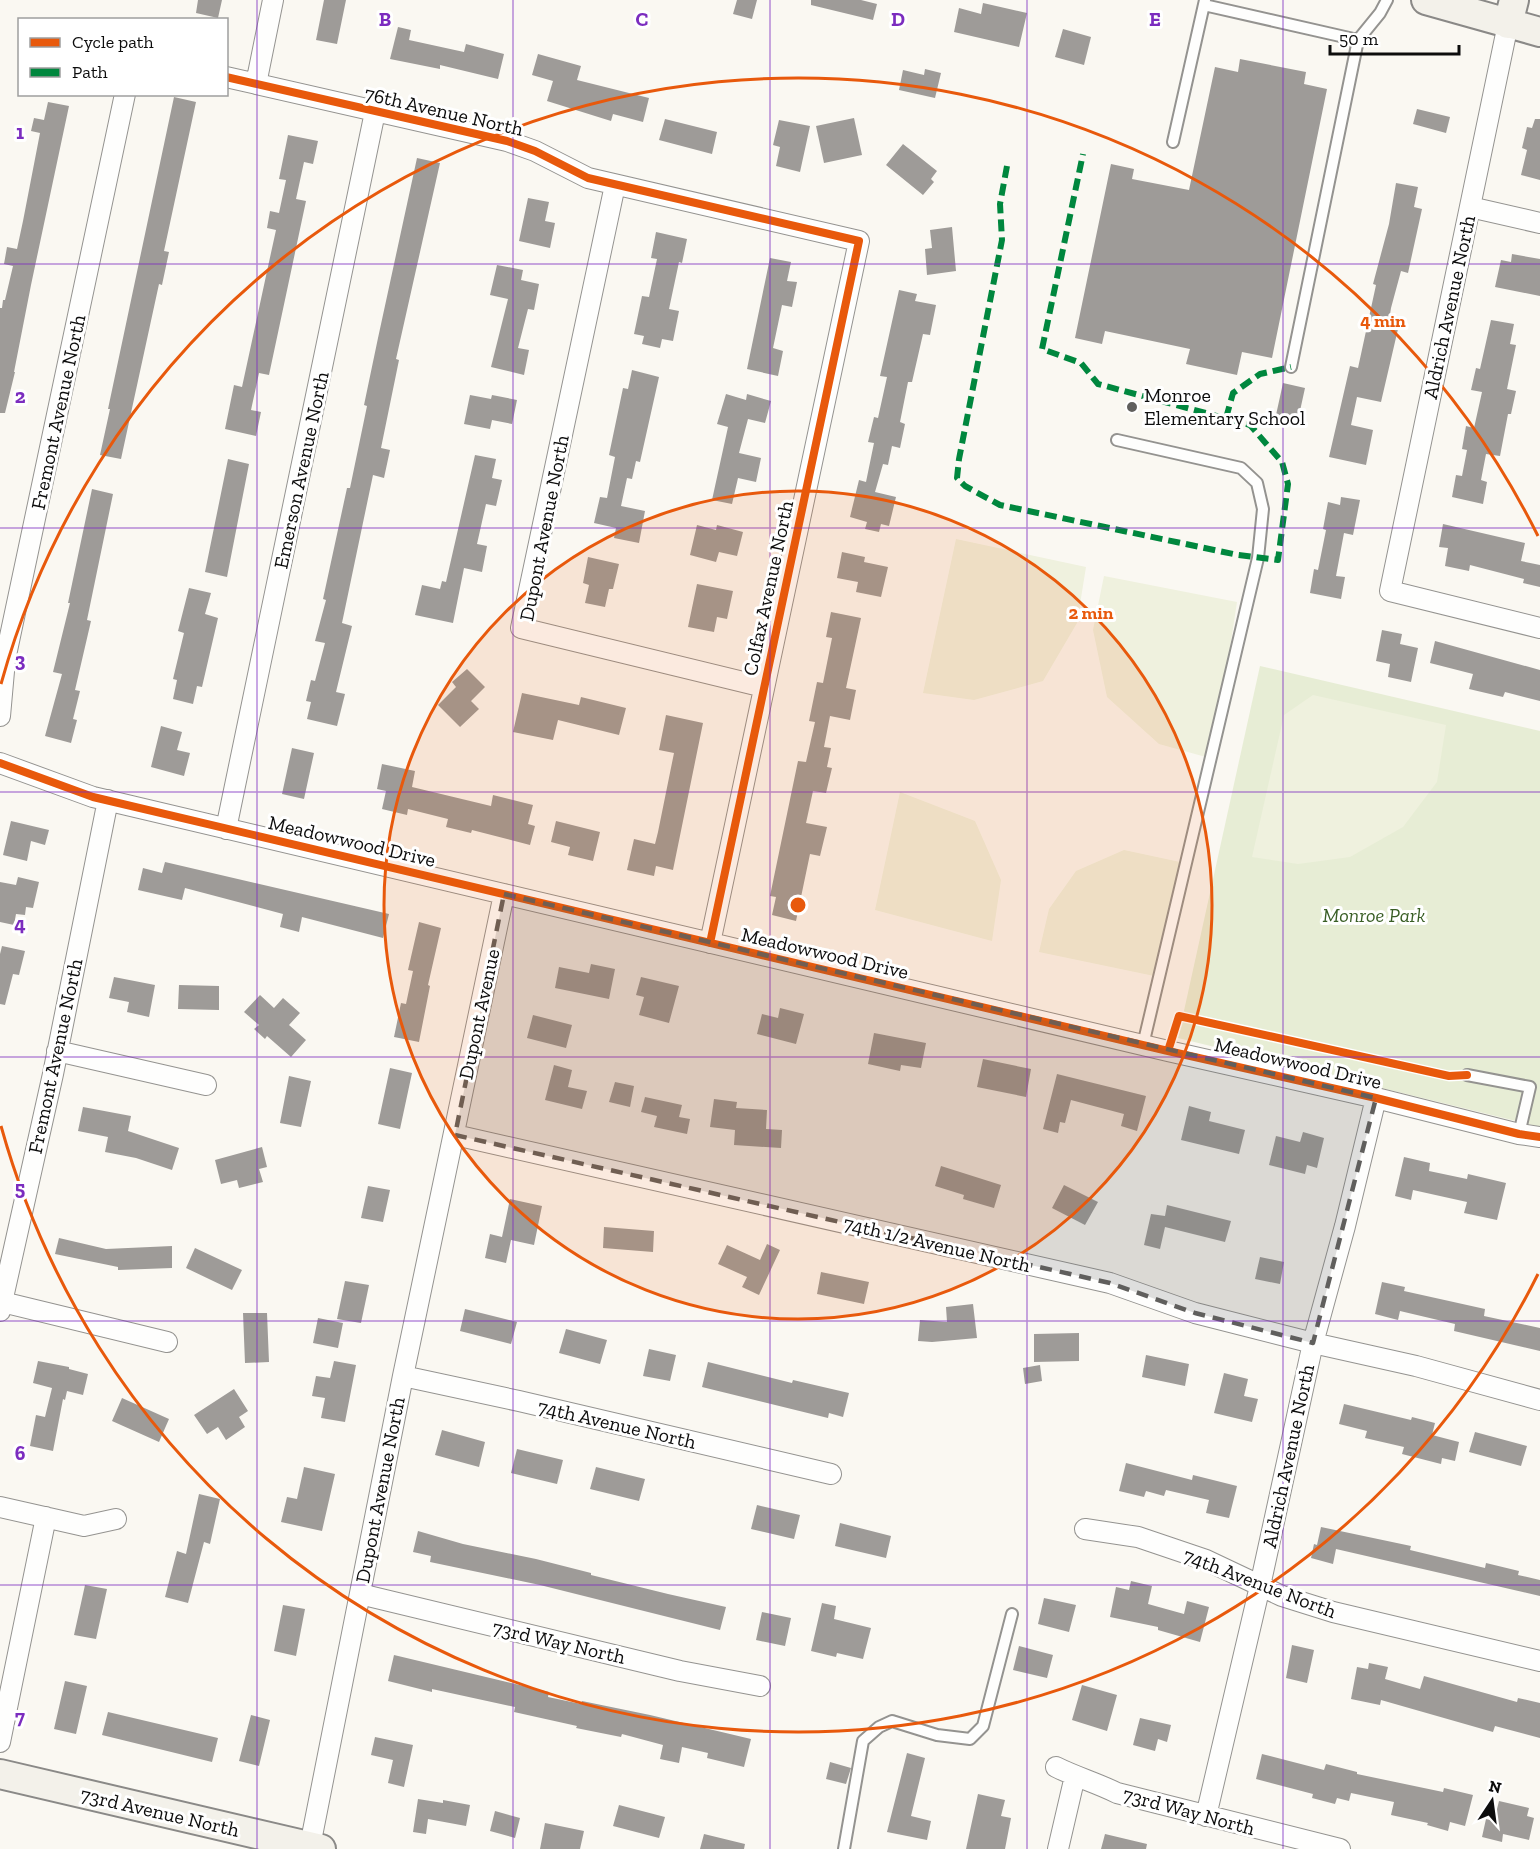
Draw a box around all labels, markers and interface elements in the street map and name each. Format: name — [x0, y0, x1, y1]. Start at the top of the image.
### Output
text: B — [379, 7, 391, 31]
text: C — [636, 7, 649, 31]
text: D — [891, 7, 905, 31]
text: E — [1149, 7, 1161, 31]
legend — [18, 18, 228, 96]
scale bar — [1330, 18, 1459, 56]
text: 50 m — [1339, 28, 1379, 50]
text: Cycle path — [72, 31, 154, 53]
text: Path — [72, 61, 108, 83]
street label: 76th Avenue North — [362, 81, 526, 141]
text: 1 — [16, 120, 24, 144]
street label: Aldrich Avenue North — [1418, 212, 1480, 401]
text: 4 min — [1360, 310, 1406, 332]
street label: Fremont Avenue North — [26, 312, 91, 512]
street label: Emerson Avenue North — [268, 369, 334, 571]
place label: Monroe Elementary School — [1144, 383, 1305, 430]
text: 2 — [15, 384, 26, 408]
marker: Monroe Elementary School — [1125, 400, 1139, 414]
street label: Dupont Avenue North — [514, 432, 574, 623]
street label: Colfax Avenue North — [738, 498, 798, 678]
text: 2 min — [1069, 602, 1114, 624]
text: 3 — [15, 648, 26, 672]
street label: Meadowwood Drive — [266, 810, 438, 872]
centre of rings — [788, 895, 808, 915]
park label: Monroe Park — [1322, 903, 1426, 927]
text: 4 — [14, 912, 26, 936]
street label: Meadowwood Drive — [739, 922, 911, 984]
street label: Dupont Avenue — [453, 947, 505, 1081]
street label: Fremont Avenue North — [23, 956, 88, 1156]
street label: Meadowwood Drive — [1212, 1032, 1384, 1094]
text: 5 — [15, 1176, 25, 1200]
street label: 74th 1/2 Avenue North — [841, 1211, 1033, 1277]
street label: Aldrich Avenue North — [1257, 1361, 1319, 1550]
street label: Dupont Avenue North — [350, 1394, 410, 1585]
street label: 74th Avenue North — [536, 1394, 699, 1454]
text: 6 — [15, 1441, 26, 1465]
street label: 74th Avenue North — [1180, 1543, 1340, 1623]
street label: 73rd Way North — [490, 1615, 628, 1669]
text: 7 — [15, 1705, 25, 1729]
north arrow — [1462, 1771, 1522, 1831]
text: N — [1487, 1776, 1503, 1797]
street label: 73rd Avenue North — [78, 1782, 242, 1842]
street label: 73rd Way North — [1121, 1782, 1258, 1840]

